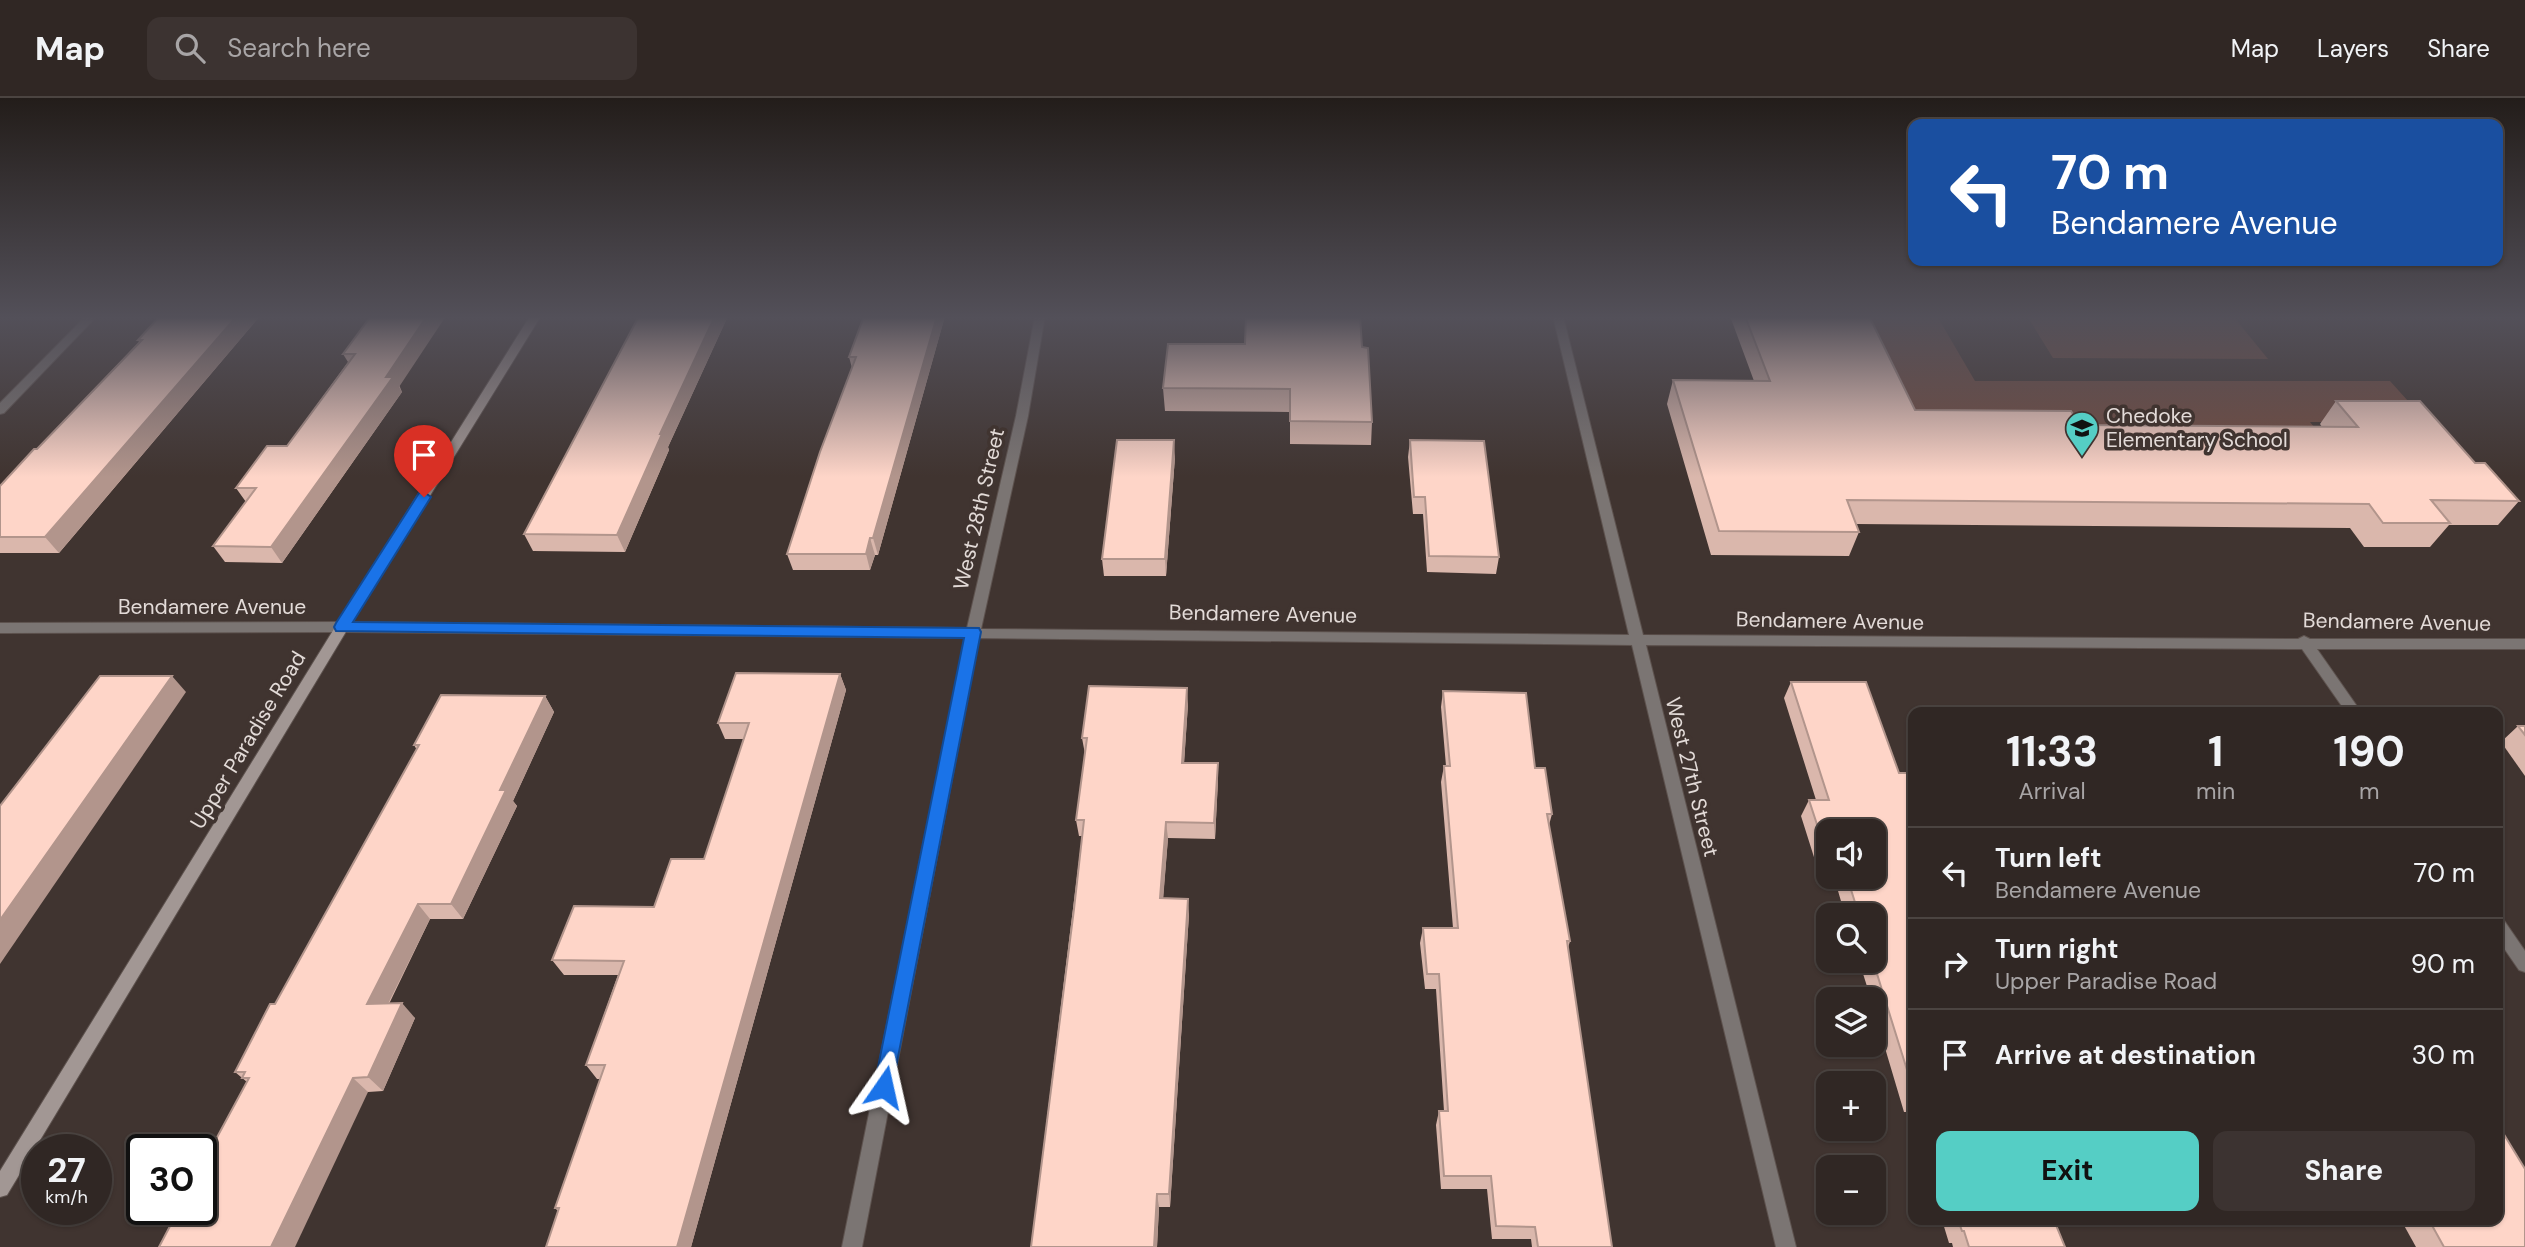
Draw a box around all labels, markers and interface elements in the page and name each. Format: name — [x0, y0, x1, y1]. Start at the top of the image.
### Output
search box — [147, 17, 637, 80]
text: Map — [35, 27, 105, 70]
icon: search — [171, 29, 209, 67]
text: Search here — [227, 31, 371, 65]
text: Map — [2231, 33, 2279, 64]
text: Layers — [2317, 33, 2389, 64]
text: Share — [2427, 33, 2490, 64]
text: 70 m — [2051, 140, 2169, 204]
icon: left — [1936, 147, 2027, 238]
text: Bendamere Avenue — [2051, 202, 2338, 244]
place label: Chedoke Elementary School — [2106, 402, 2288, 454]
school or university icon: Chedoke Elementary School — [2063, 409, 2101, 458]
pin — [394, 425, 454, 497]
street label: West 28th Street — [947, 425, 1011, 593]
icon: arrive — [405, 436, 443, 474]
street label: Bendamere Avenue — [118, 593, 306, 621]
street label: Bendamere Avenue — [1169, 598, 1357, 630]
street label: Bendamere Avenue — [1736, 605, 1924, 637]
street label: Bendamere Avenue — [2303, 606, 2491, 638]
street label: Upper Paradise Road — [184, 646, 312, 834]
street label: West 27th Street — [1659, 694, 1725, 860]
text: 11:33 — [2006, 724, 2098, 779]
text: 1 — [2208, 724, 2223, 779]
text: 190 — [2333, 724, 2405, 779]
text: Arrival — [2019, 776, 2086, 806]
text: min — [2196, 776, 2235, 806]
text: m — [2359, 776, 2379, 806]
map controls — [1816, 819, 1886, 1225]
button: sound — [1816, 819, 1886, 889]
text: Turn left — [1995, 841, 2102, 875]
icon: left — [1936, 854, 1974, 892]
text: 70 m — [2414, 856, 2475, 890]
text: Bendamere Avenue — [1995, 875, 2201, 905]
button: search — [1816, 903, 1886, 973]
text: Turn right — [1995, 932, 2119, 966]
icon: right — [1936, 945, 1974, 983]
text: 90 m — [2411, 947, 2475, 981]
text: Upper Paradise Road — [1995, 966, 2217, 996]
button: layers — [1816, 987, 1886, 1057]
icon: arrive — [1936, 1036, 1974, 1074]
text: Arrive at destination — [1995, 1038, 2256, 1072]
text: 30 m — [2412, 1038, 2475, 1072]
position arrow — [847, 1050, 921, 1124]
button: + — [1816, 1071, 1886, 1141]
button: Exit — [1936, 1131, 2199, 1211]
button: Share — [2213, 1131, 2475, 1211]
speed limit sign: 30 — [126, 1134, 217, 1225]
text: 27 — [47, 1147, 86, 1193]
button: − — [1816, 1155, 1886, 1225]
text: km/h — [45, 1185, 88, 1209]

